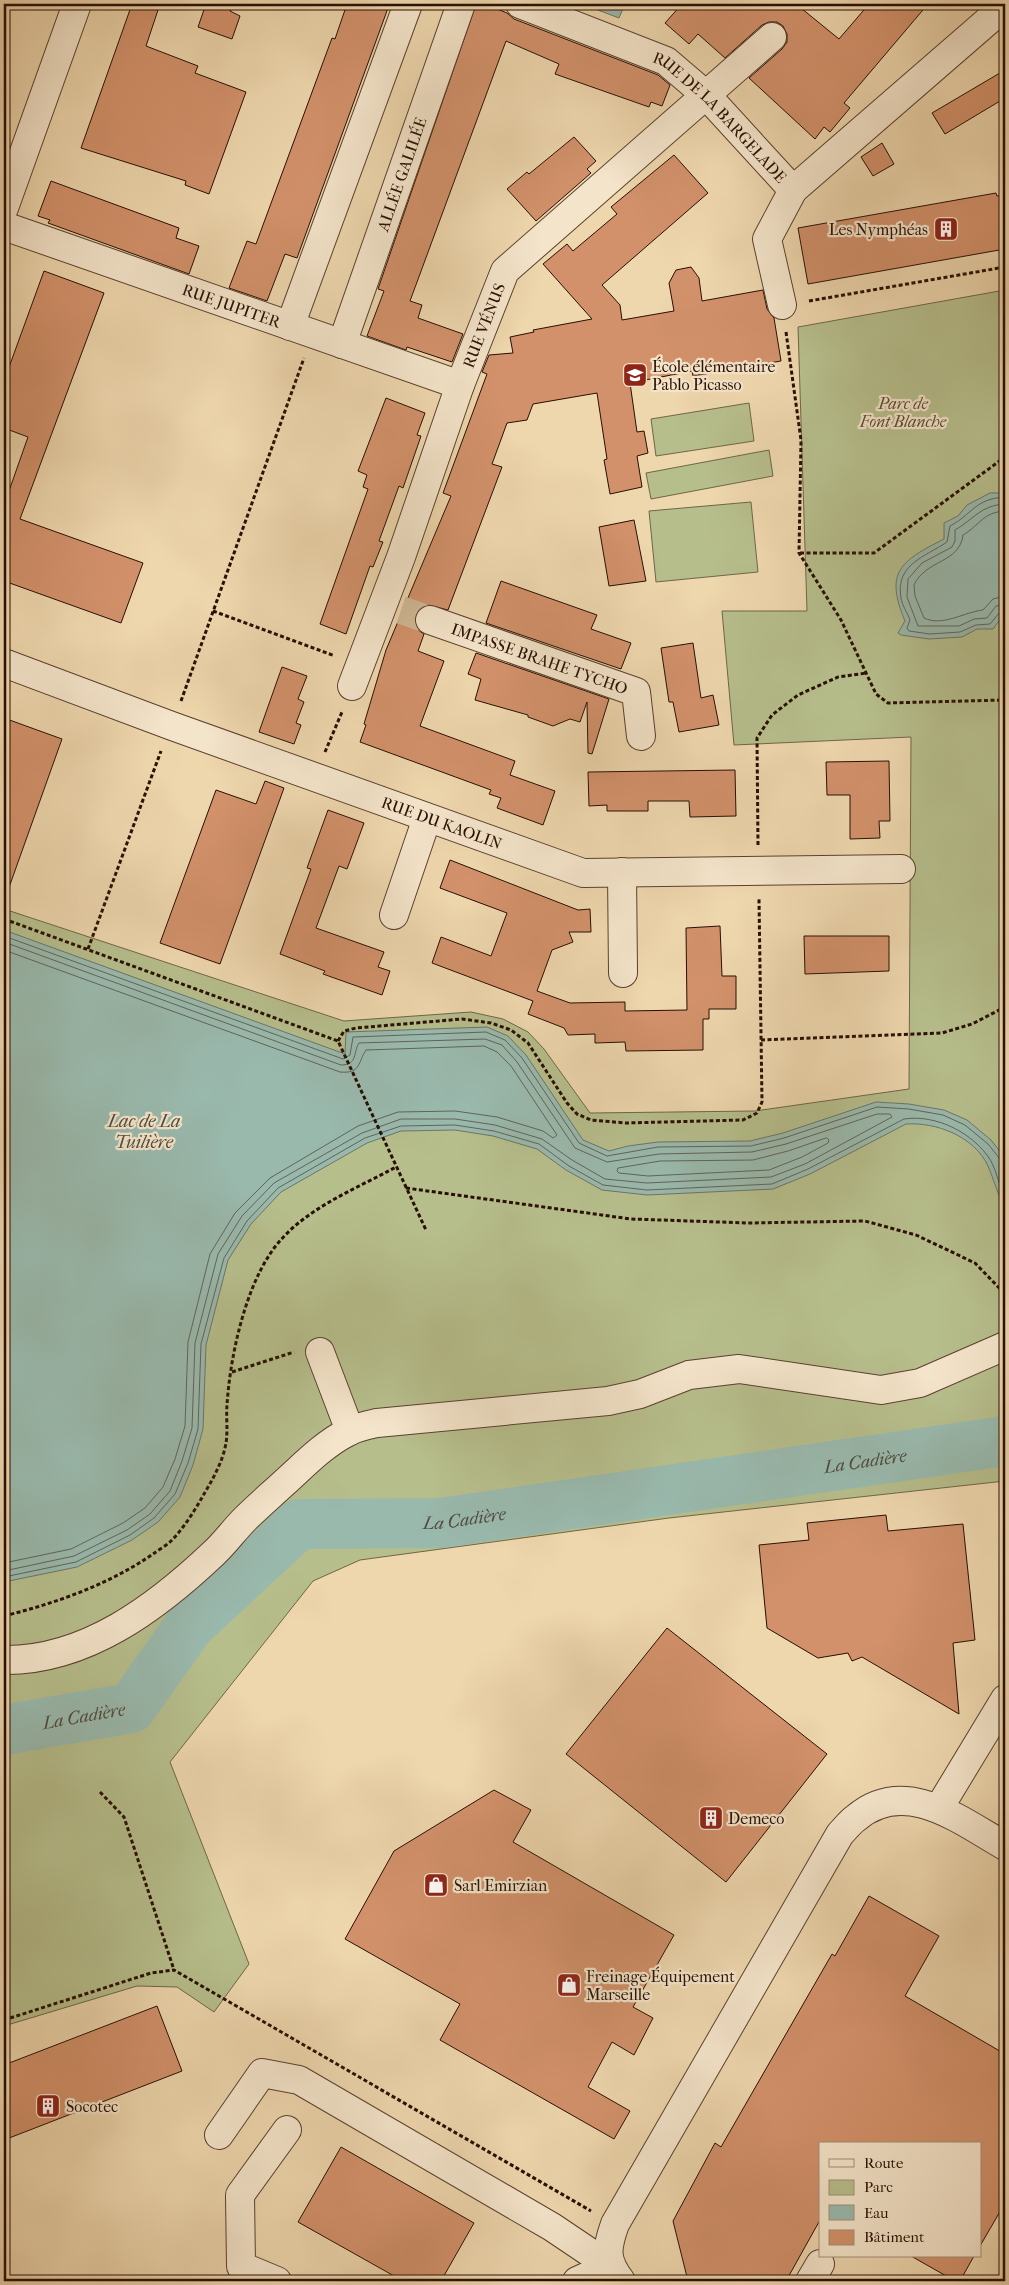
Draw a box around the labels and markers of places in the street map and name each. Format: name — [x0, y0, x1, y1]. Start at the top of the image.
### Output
building icon: Les Nymphéas — [933, 216, 959, 242]
place label: Les Nymphéas — [829, 220, 928, 239]
place label: École élémentaire Pablo Picasso — [652, 356, 775, 394]
school or university icon: École élémentaire Pablo Picasso — [622, 362, 648, 388]
building icon: Demeco — [698, 1805, 724, 1831]
place label: Demeco — [728, 1809, 784, 1828]
shop icon: Sarl Emirzian — [423, 1872, 449, 1898]
place label: Sarl Emirzian — [454, 1876, 548, 1895]
place label: Freinage Équipement Marseille — [586, 1966, 735, 2004]
shop icon: Freinage Équipement Marseille — [556, 1972, 582, 1998]
building icon: Socotec — [35, 2093, 61, 2119]
place label: Socotec — [66, 2097, 118, 2116]

